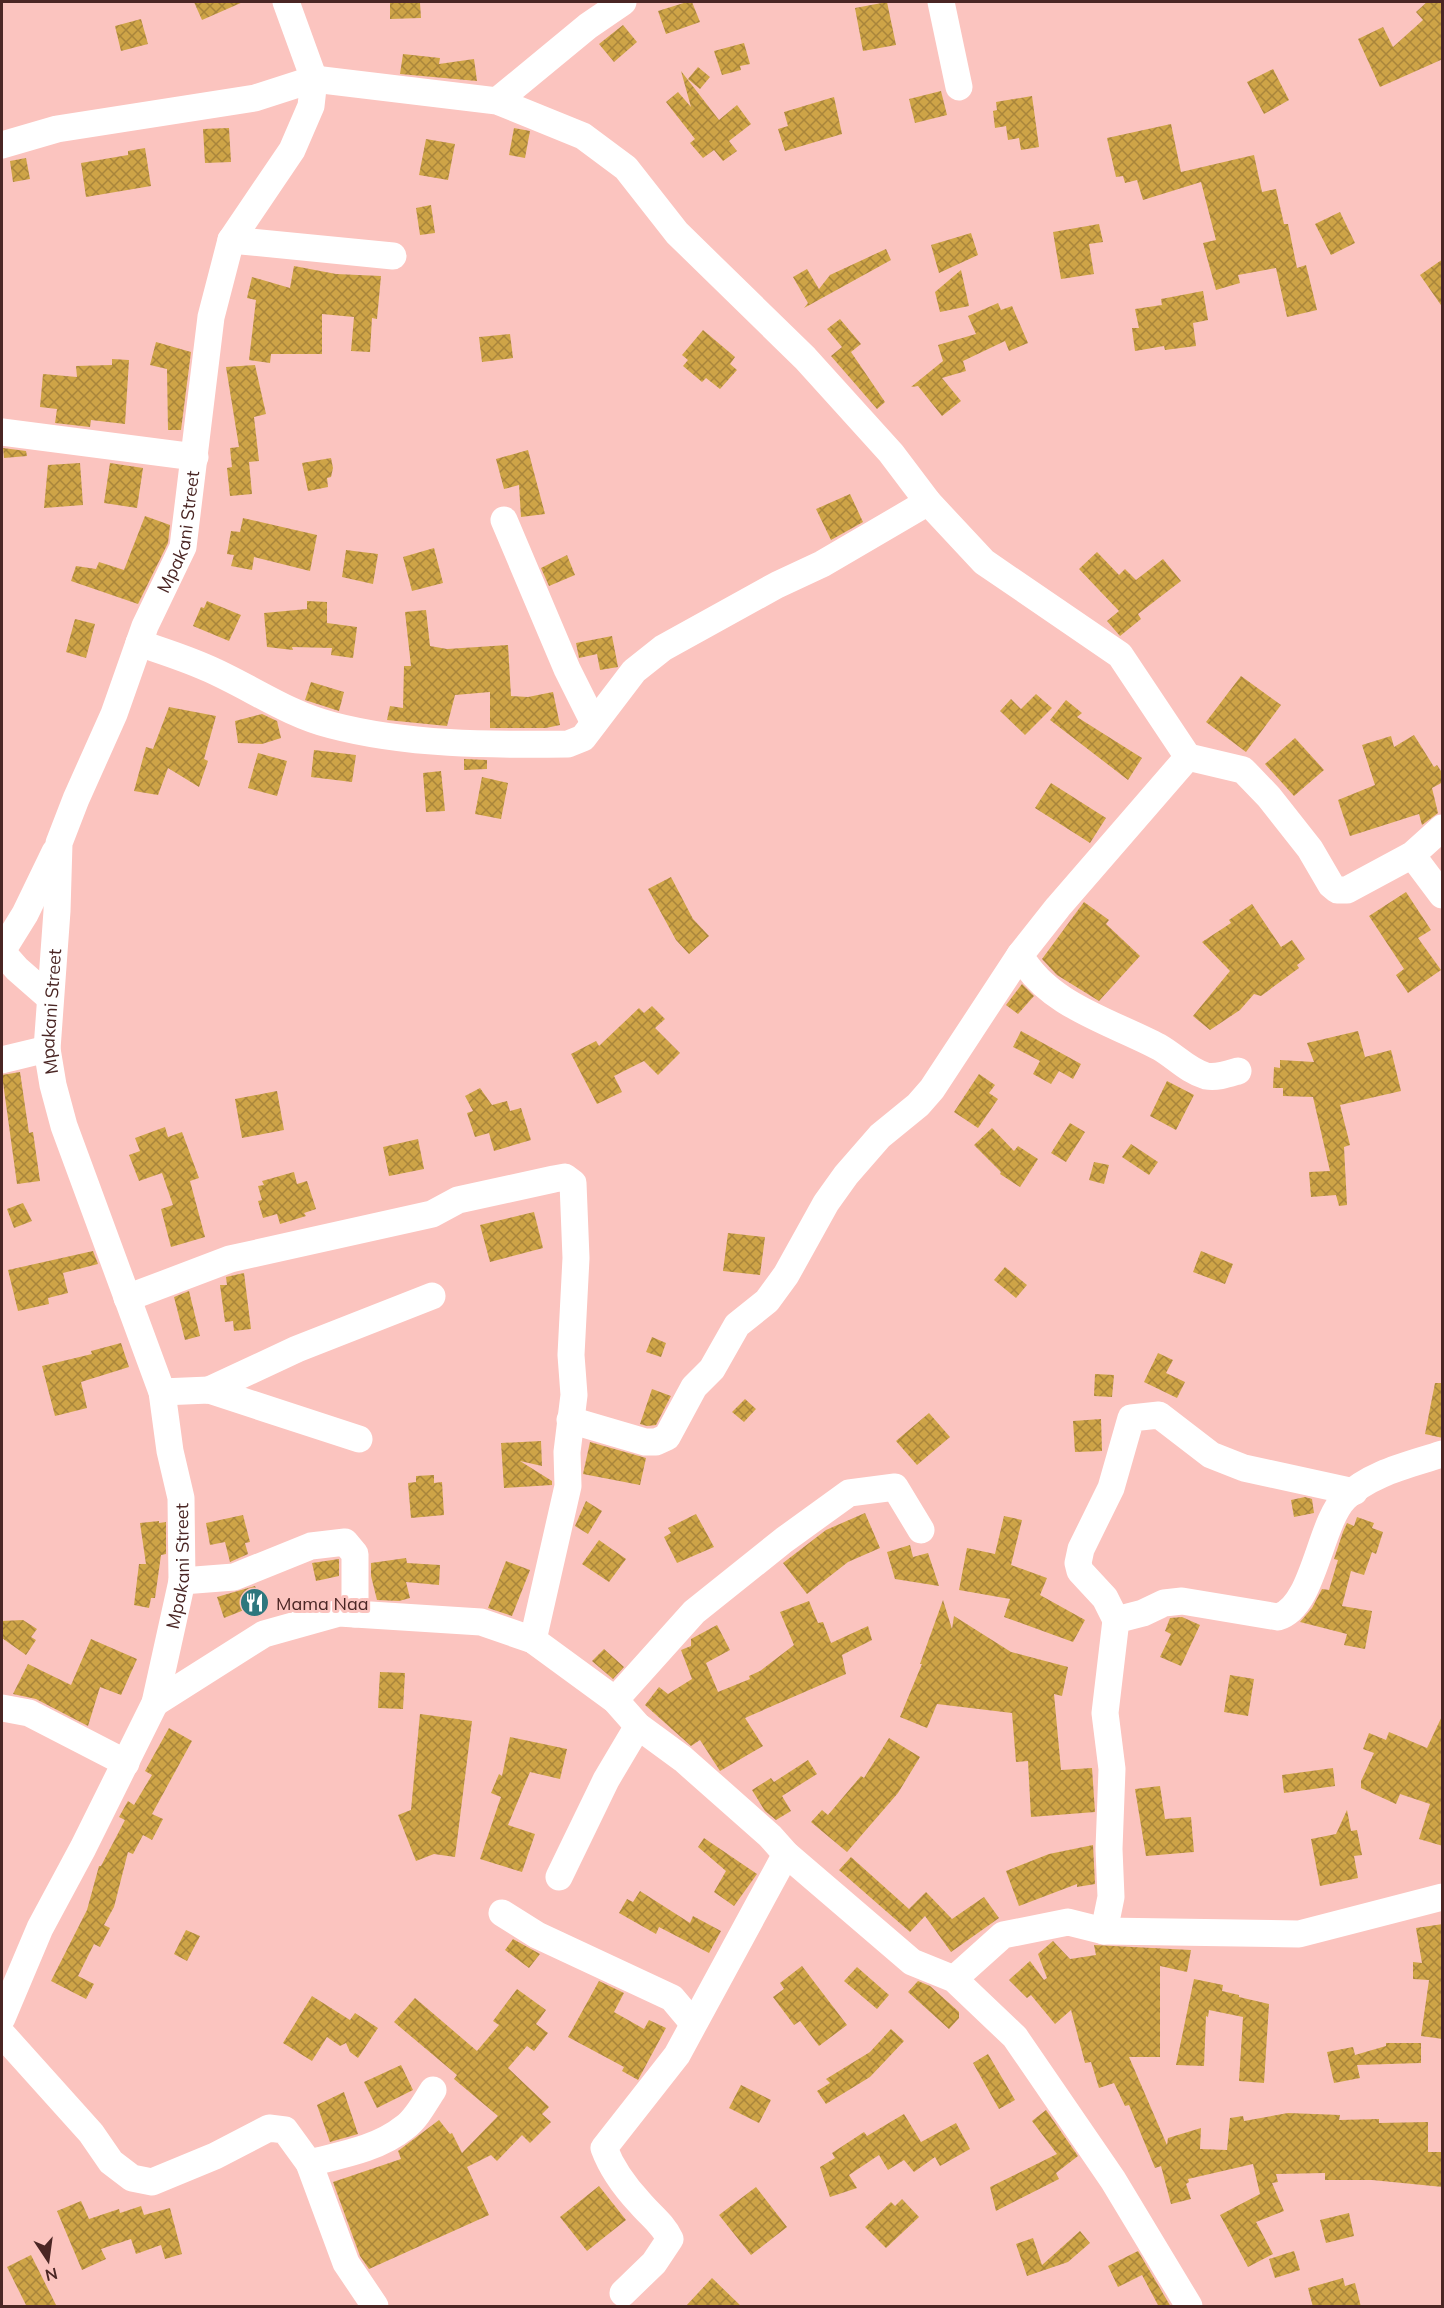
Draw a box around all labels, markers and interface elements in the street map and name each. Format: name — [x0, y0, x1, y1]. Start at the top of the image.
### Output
street label: Mpakani Street — [151, 469, 204, 597]
street label: Mpakani Street — [36, 948, 66, 1076]
street label: Mpakani Street — [160, 1503, 194, 1631]
restaurant icon: Mama Naa — [239, 1587, 271, 1619]
place label: Mama Naa — [276, 1592, 369, 1615]
north arrow — [18, 2230, 78, 2290]
text: N — [43, 2264, 60, 2286]

